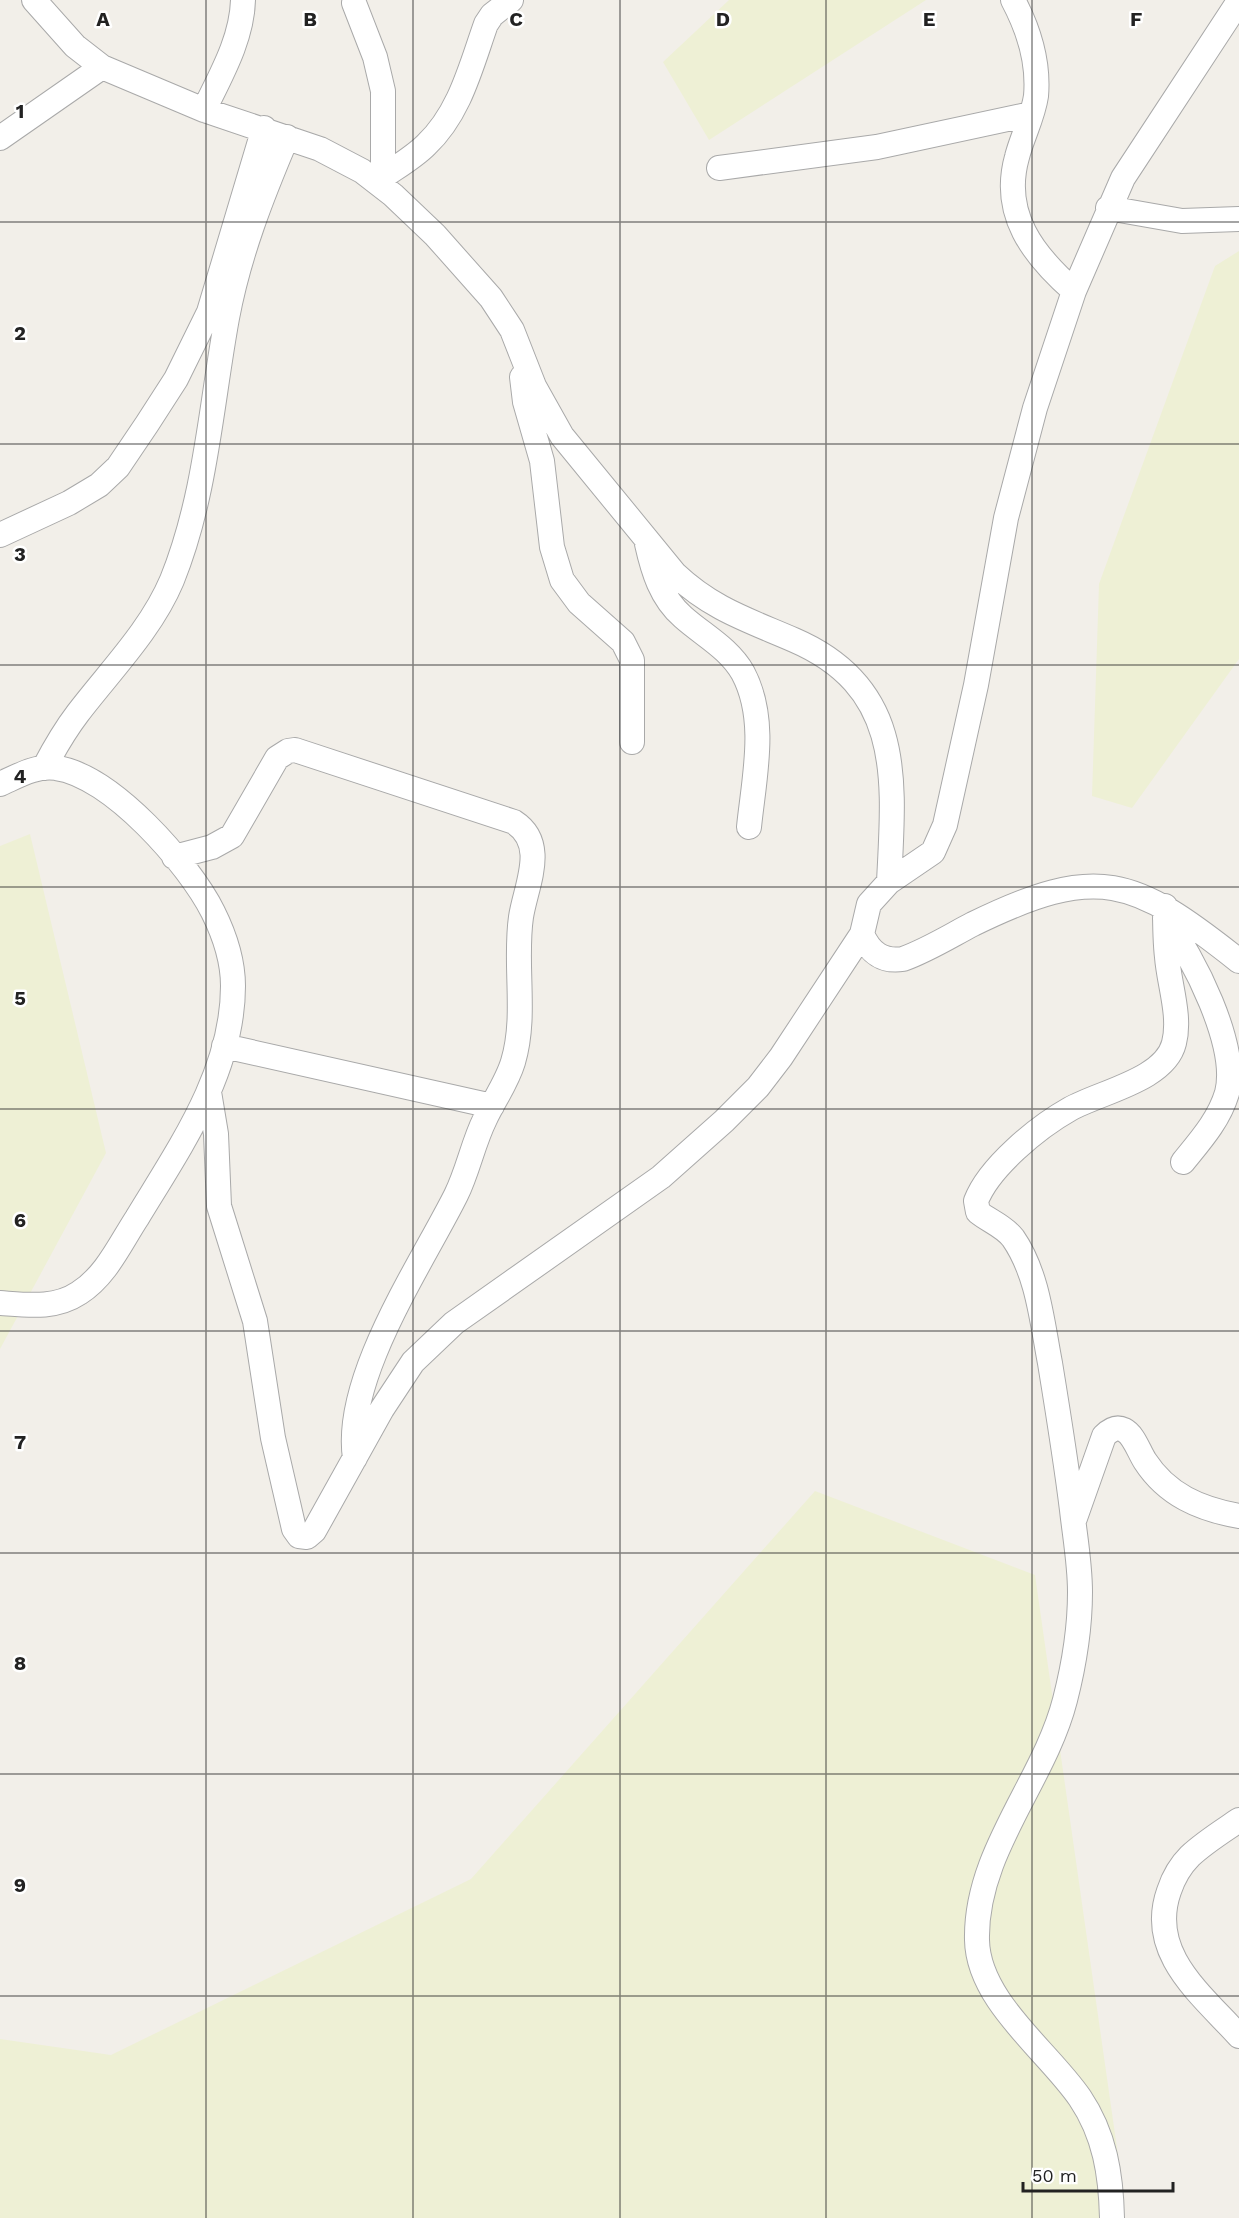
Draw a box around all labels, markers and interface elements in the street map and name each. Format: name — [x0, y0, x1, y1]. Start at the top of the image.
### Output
text: A — [96, 7, 110, 31]
text: B — [303, 7, 317, 31]
text: C — [509, 7, 523, 31]
text: D — [716, 7, 730, 31]
text: E — [923, 7, 935, 31]
text: F — [1130, 7, 1142, 31]
text: 1 — [16, 99, 24, 123]
text: 2 — [14, 321, 26, 345]
text: 3 — [14, 542, 26, 566]
text: 4 — [14, 764, 27, 788]
text: 5 — [14, 986, 26, 1010]
text: 6 — [14, 1208, 26, 1232]
text: 7 — [14, 1430, 26, 1454]
text: 8 — [14, 1651, 26, 1675]
text: 9 — [14, 1873, 26, 1897]
scale bar — [1023, 2155, 1173, 2193]
text: 50 m — [1032, 2165, 1077, 2186]

